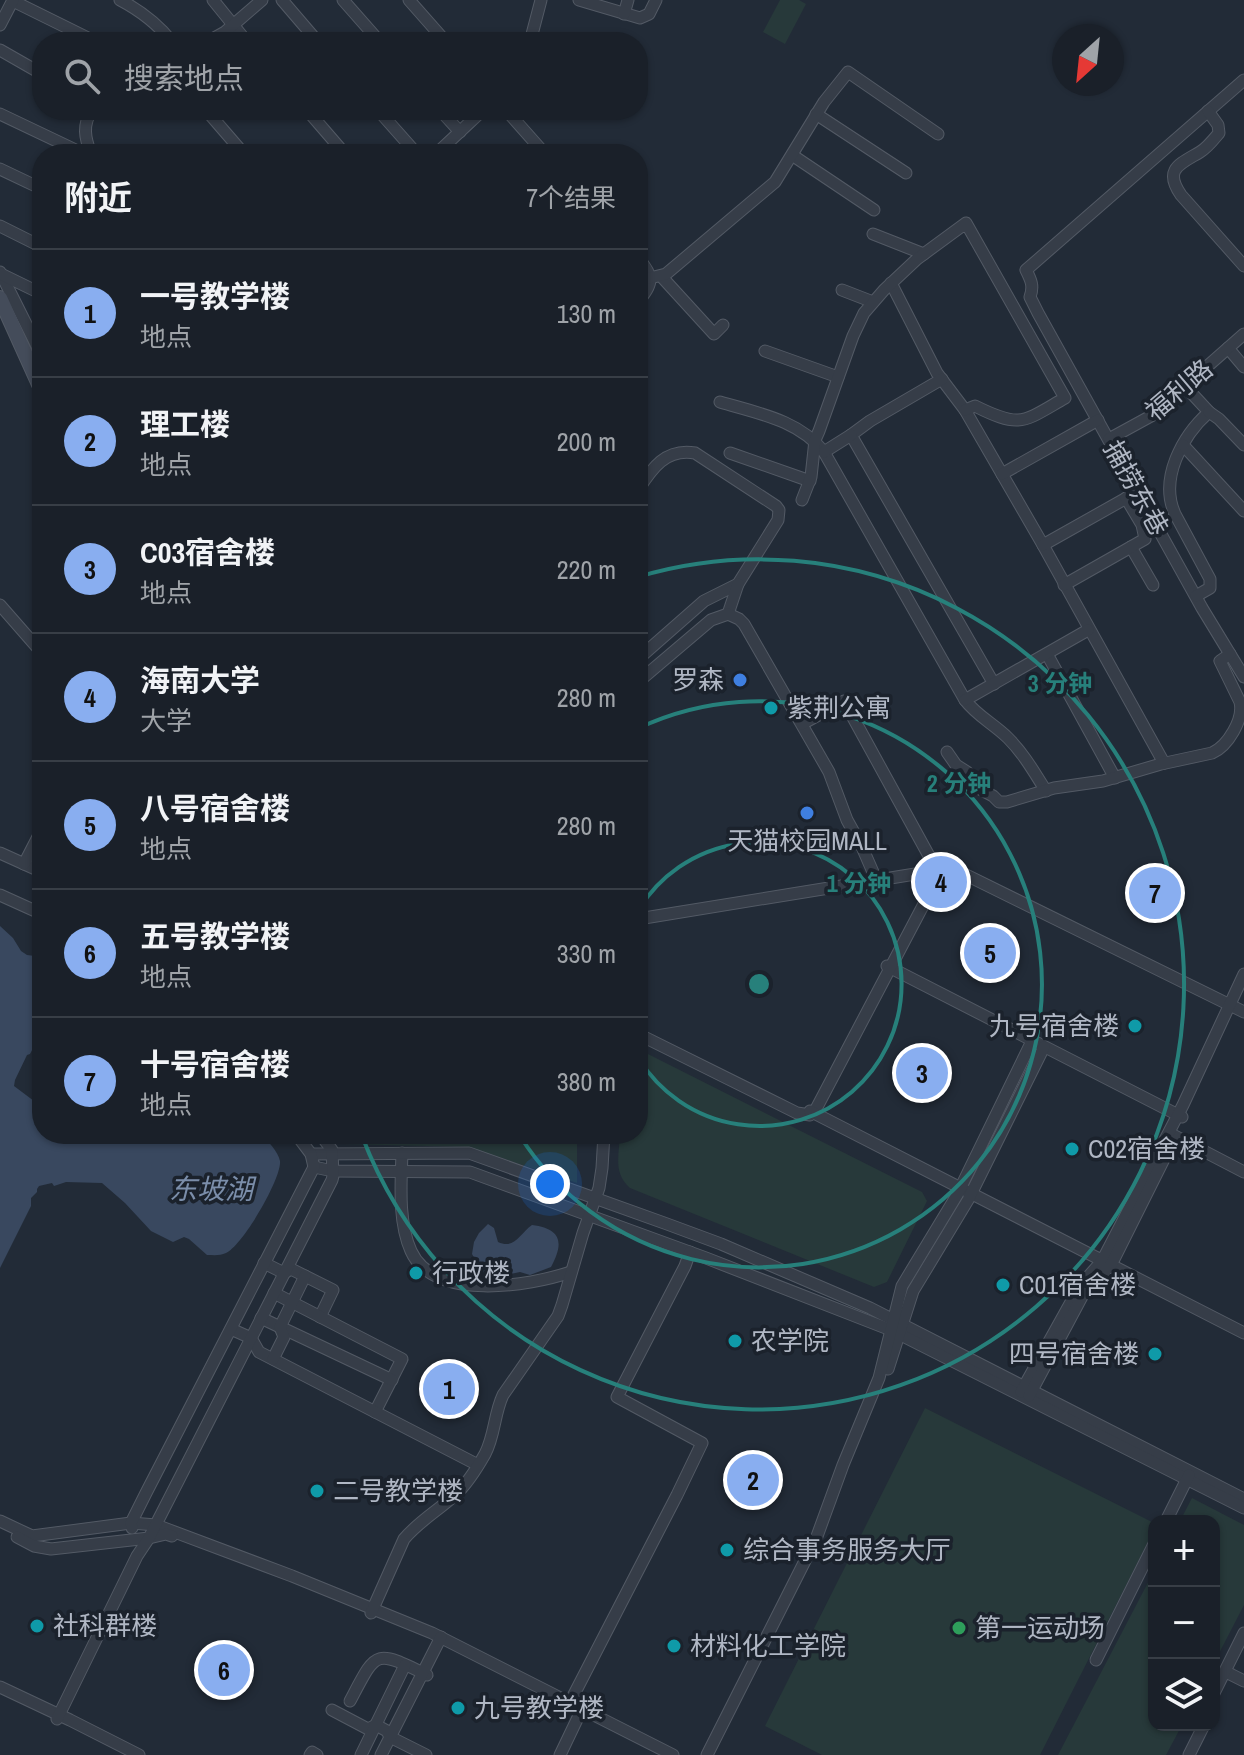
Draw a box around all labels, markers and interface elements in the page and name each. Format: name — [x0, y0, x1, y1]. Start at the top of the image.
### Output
north arrow — [1052, 24, 1124, 96]
search box — [32, 32, 648, 120]
icon: search — [60, 54, 104, 98]
text: 搜索地点 — [124, 58, 244, 98]
text: 附近 — [64, 175, 132, 221]
text: 7个结果 — [526, 180, 616, 215]
text: 一号教学楼 — [140, 276, 290, 316]
text: 1 — [84, 296, 96, 331]
text: 130 m — [557, 296, 616, 331]
text: 地点 — [140, 319, 192, 354]
street label: 福利路 — [1138, 351, 1220, 428]
text: 理工楼 — [140, 404, 230, 444]
text: 2 — [84, 424, 96, 459]
text: 200 m — [557, 424, 616, 459]
street label: 捕捞东巷 — [1096, 434, 1177, 542]
text: 地点 — [140, 447, 192, 482]
text: C03宿舍楼 — [140, 532, 275, 572]
text: 3 — [84, 552, 96, 587]
text: 220 m — [557, 552, 616, 587]
text: 地点 — [140, 575, 192, 610]
text: 海南大学 — [140, 660, 260, 700]
place label: 罗森 — [672, 662, 724, 697]
text: 3 分钟 — [1028, 667, 1092, 699]
marker: 罗森 — [731, 671, 749, 689]
text: 4 — [84, 680, 96, 715]
text: 280 m — [557, 680, 616, 715]
place label: 紫荆公寓 — [787, 690, 891, 725]
marker: 紫荆公寓 — [762, 699, 780, 717]
text: 大学 — [140, 703, 192, 738]
text: 2 分钟 — [927, 767, 991, 799]
text: 八号宿舍楼 — [140, 788, 290, 828]
marker: 天猫校园MALL — [798, 804, 816, 822]
text: 5 — [84, 808, 96, 843]
text: 280 m — [557, 808, 616, 843]
place label: 天猫校园MALL — [727, 823, 887, 858]
text: 地点 — [140, 831, 192, 866]
pin: 4 — [915, 852, 967, 912]
pin: 7 — [1129, 863, 1181, 923]
text: 1 分钟 — [827, 867, 891, 899]
text: 五号教学楼 — [140, 916, 290, 956]
pin: 5 — [964, 923, 1016, 983]
text: 6 — [84, 936, 96, 971]
text: 330 m — [557, 936, 616, 971]
text: 地点 — [140, 959, 192, 994]
centre of rings — [745, 970, 773, 998]
place label: 九号宿舍楼 — [989, 1008, 1119, 1043]
marker: 九号宿舍楼 — [1126, 1017, 1144, 1035]
pin: 3 — [896, 1043, 948, 1103]
text: 十号宿舍楼 — [140, 1044, 290, 1084]
text: 7 — [84, 1064, 96, 1099]
text: 380 m — [557, 1064, 616, 1099]
text: 地点 — [140, 1087, 192, 1122]
place label: C02宿舍楼 — [1088, 1131, 1205, 1166]
marker: C02宿舍楼 — [1063, 1140, 1081, 1158]
your location — [530, 1164, 570, 1204]
water label: 东坡湖 — [169, 1170, 257, 1208]
place label: 行政楼 — [432, 1255, 510, 1290]
marker: 行政楼 — [407, 1264, 425, 1282]
place label: C01宿舍楼 — [1019, 1267, 1136, 1302]
marker: C01宿舍楼 — [994, 1276, 1012, 1294]
place label: 农学院 — [751, 1323, 829, 1358]
marker: 农学院 — [726, 1332, 744, 1350]
place label: 四号宿舍楼 — [1009, 1336, 1139, 1371]
marker: 四号宿舍楼 — [1146, 1345, 1164, 1363]
pin: 1 — [423, 1359, 475, 1419]
pin: 2 — [727, 1450, 779, 1510]
place label: 二号教学楼 — [333, 1473, 463, 1508]
marker: 二号教学楼 — [308, 1482, 326, 1500]
map controls — [1148, 1515, 1220, 1731]
button: + — [1148, 1515, 1220, 1587]
place label: 综合事务服务大厅 — [743, 1532, 951, 1567]
marker: 综合事务服务大厅 — [718, 1541, 736, 1559]
button: − — [1148, 1587, 1220, 1659]
place label: 社科群楼 — [53, 1608, 157, 1643]
place label: 第一运动场 — [975, 1610, 1105, 1645]
marker: 社科群楼 — [28, 1617, 46, 1635]
marker: 第一运动场 — [950, 1619, 968, 1637]
place label: 材料化工学院 — [690, 1628, 846, 1663]
marker: 材料化工学院 — [665, 1637, 683, 1655]
pin: 6 — [198, 1640, 250, 1700]
button: layers — [1148, 1659, 1220, 1731]
place label: 九号教学楼 — [474, 1690, 604, 1725]
marker: 九号教学楼 — [449, 1699, 467, 1717]

